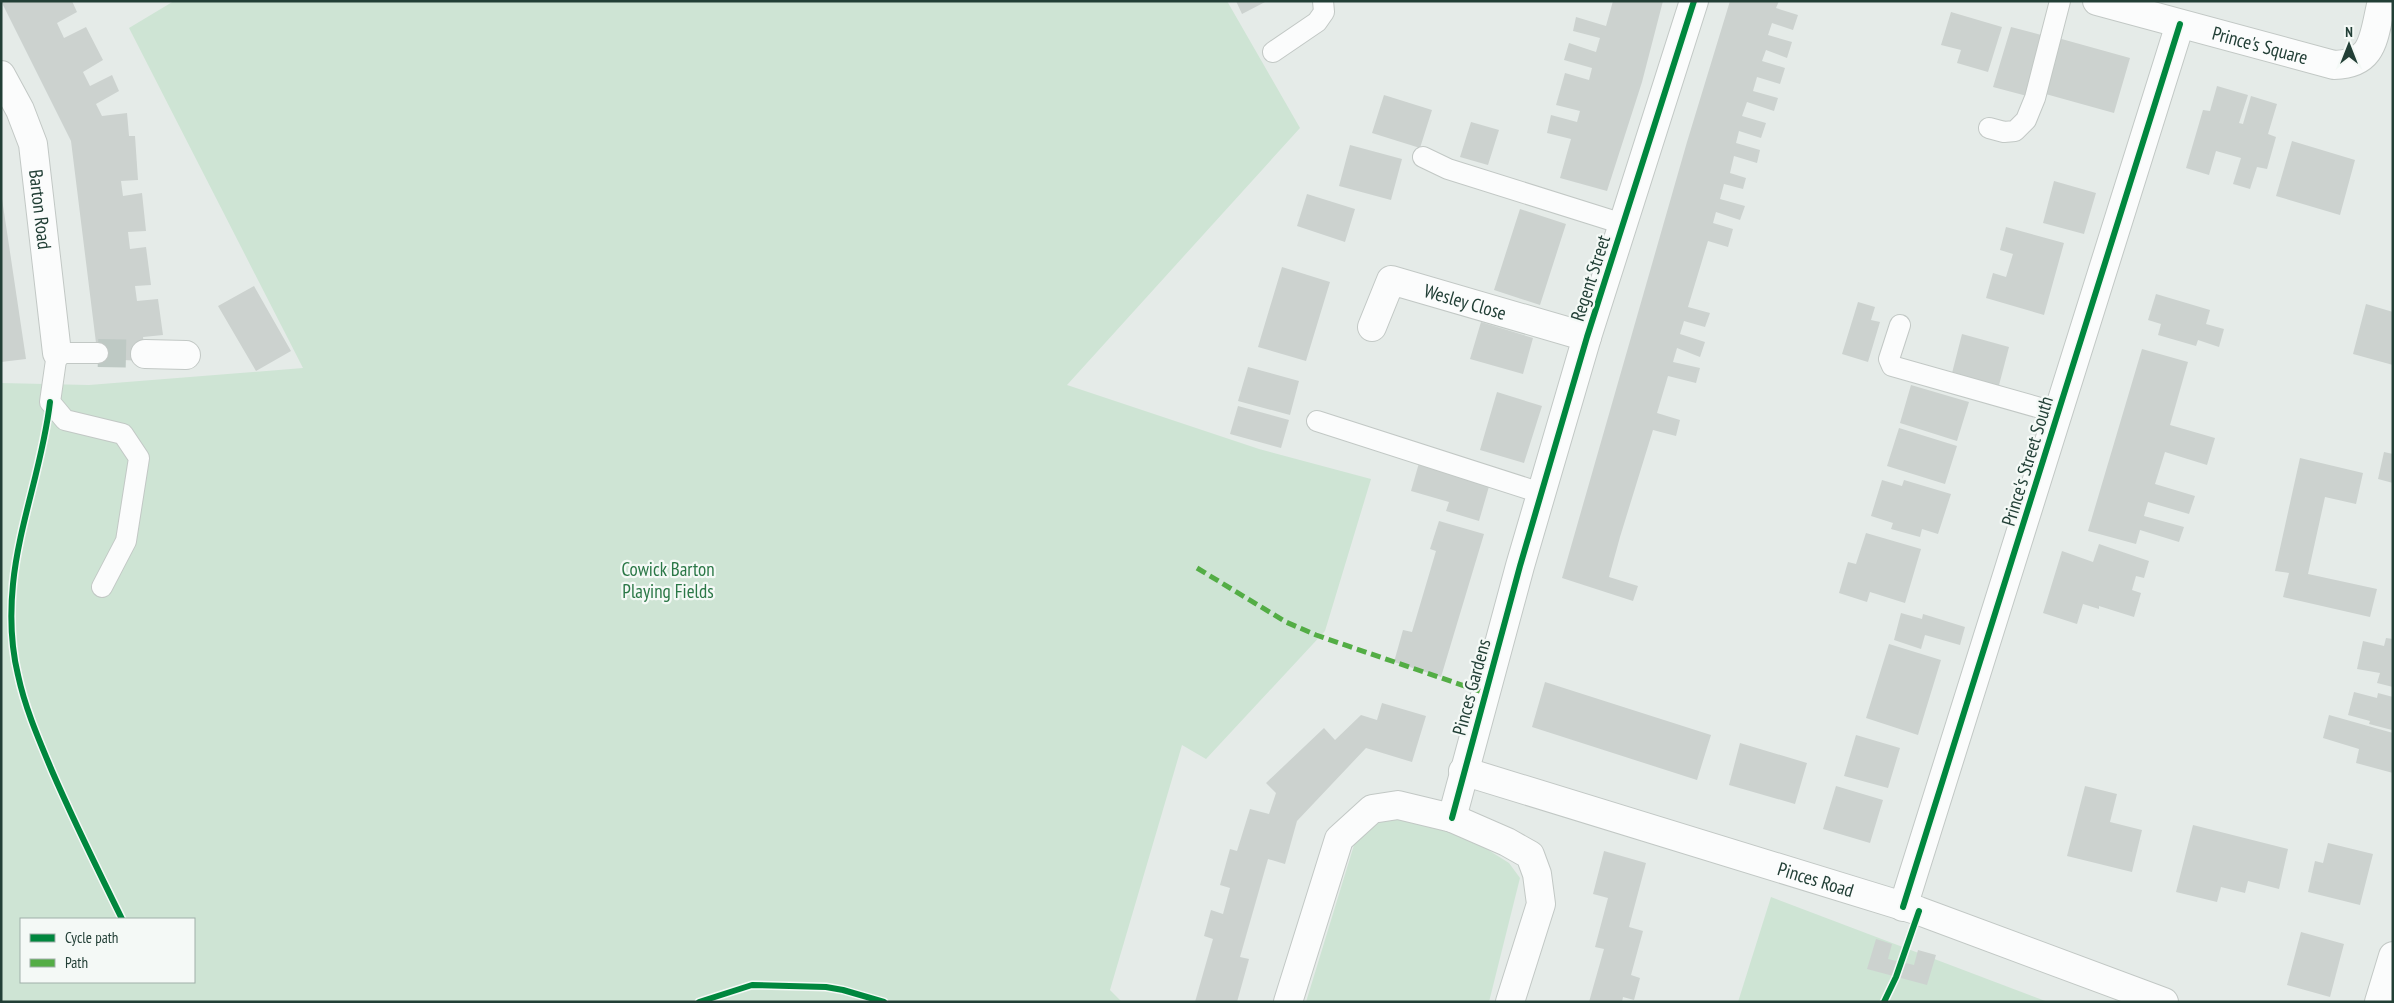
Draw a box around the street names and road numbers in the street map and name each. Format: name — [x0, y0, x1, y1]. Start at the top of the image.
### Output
street label: Prince's Square — [2210, 21, 2311, 69]
street label: Barton Road — [24, 168, 57, 251]
street label: Regent Street — [1565, 231, 1615, 324]
street label: Wesley Close — [1421, 278, 1509, 325]
street label: Prince's Street South — [1996, 393, 2058, 529]
street label: Pinces Gardens — [1447, 636, 1495, 738]
street label: Pinces Road — [1775, 856, 1857, 902]

